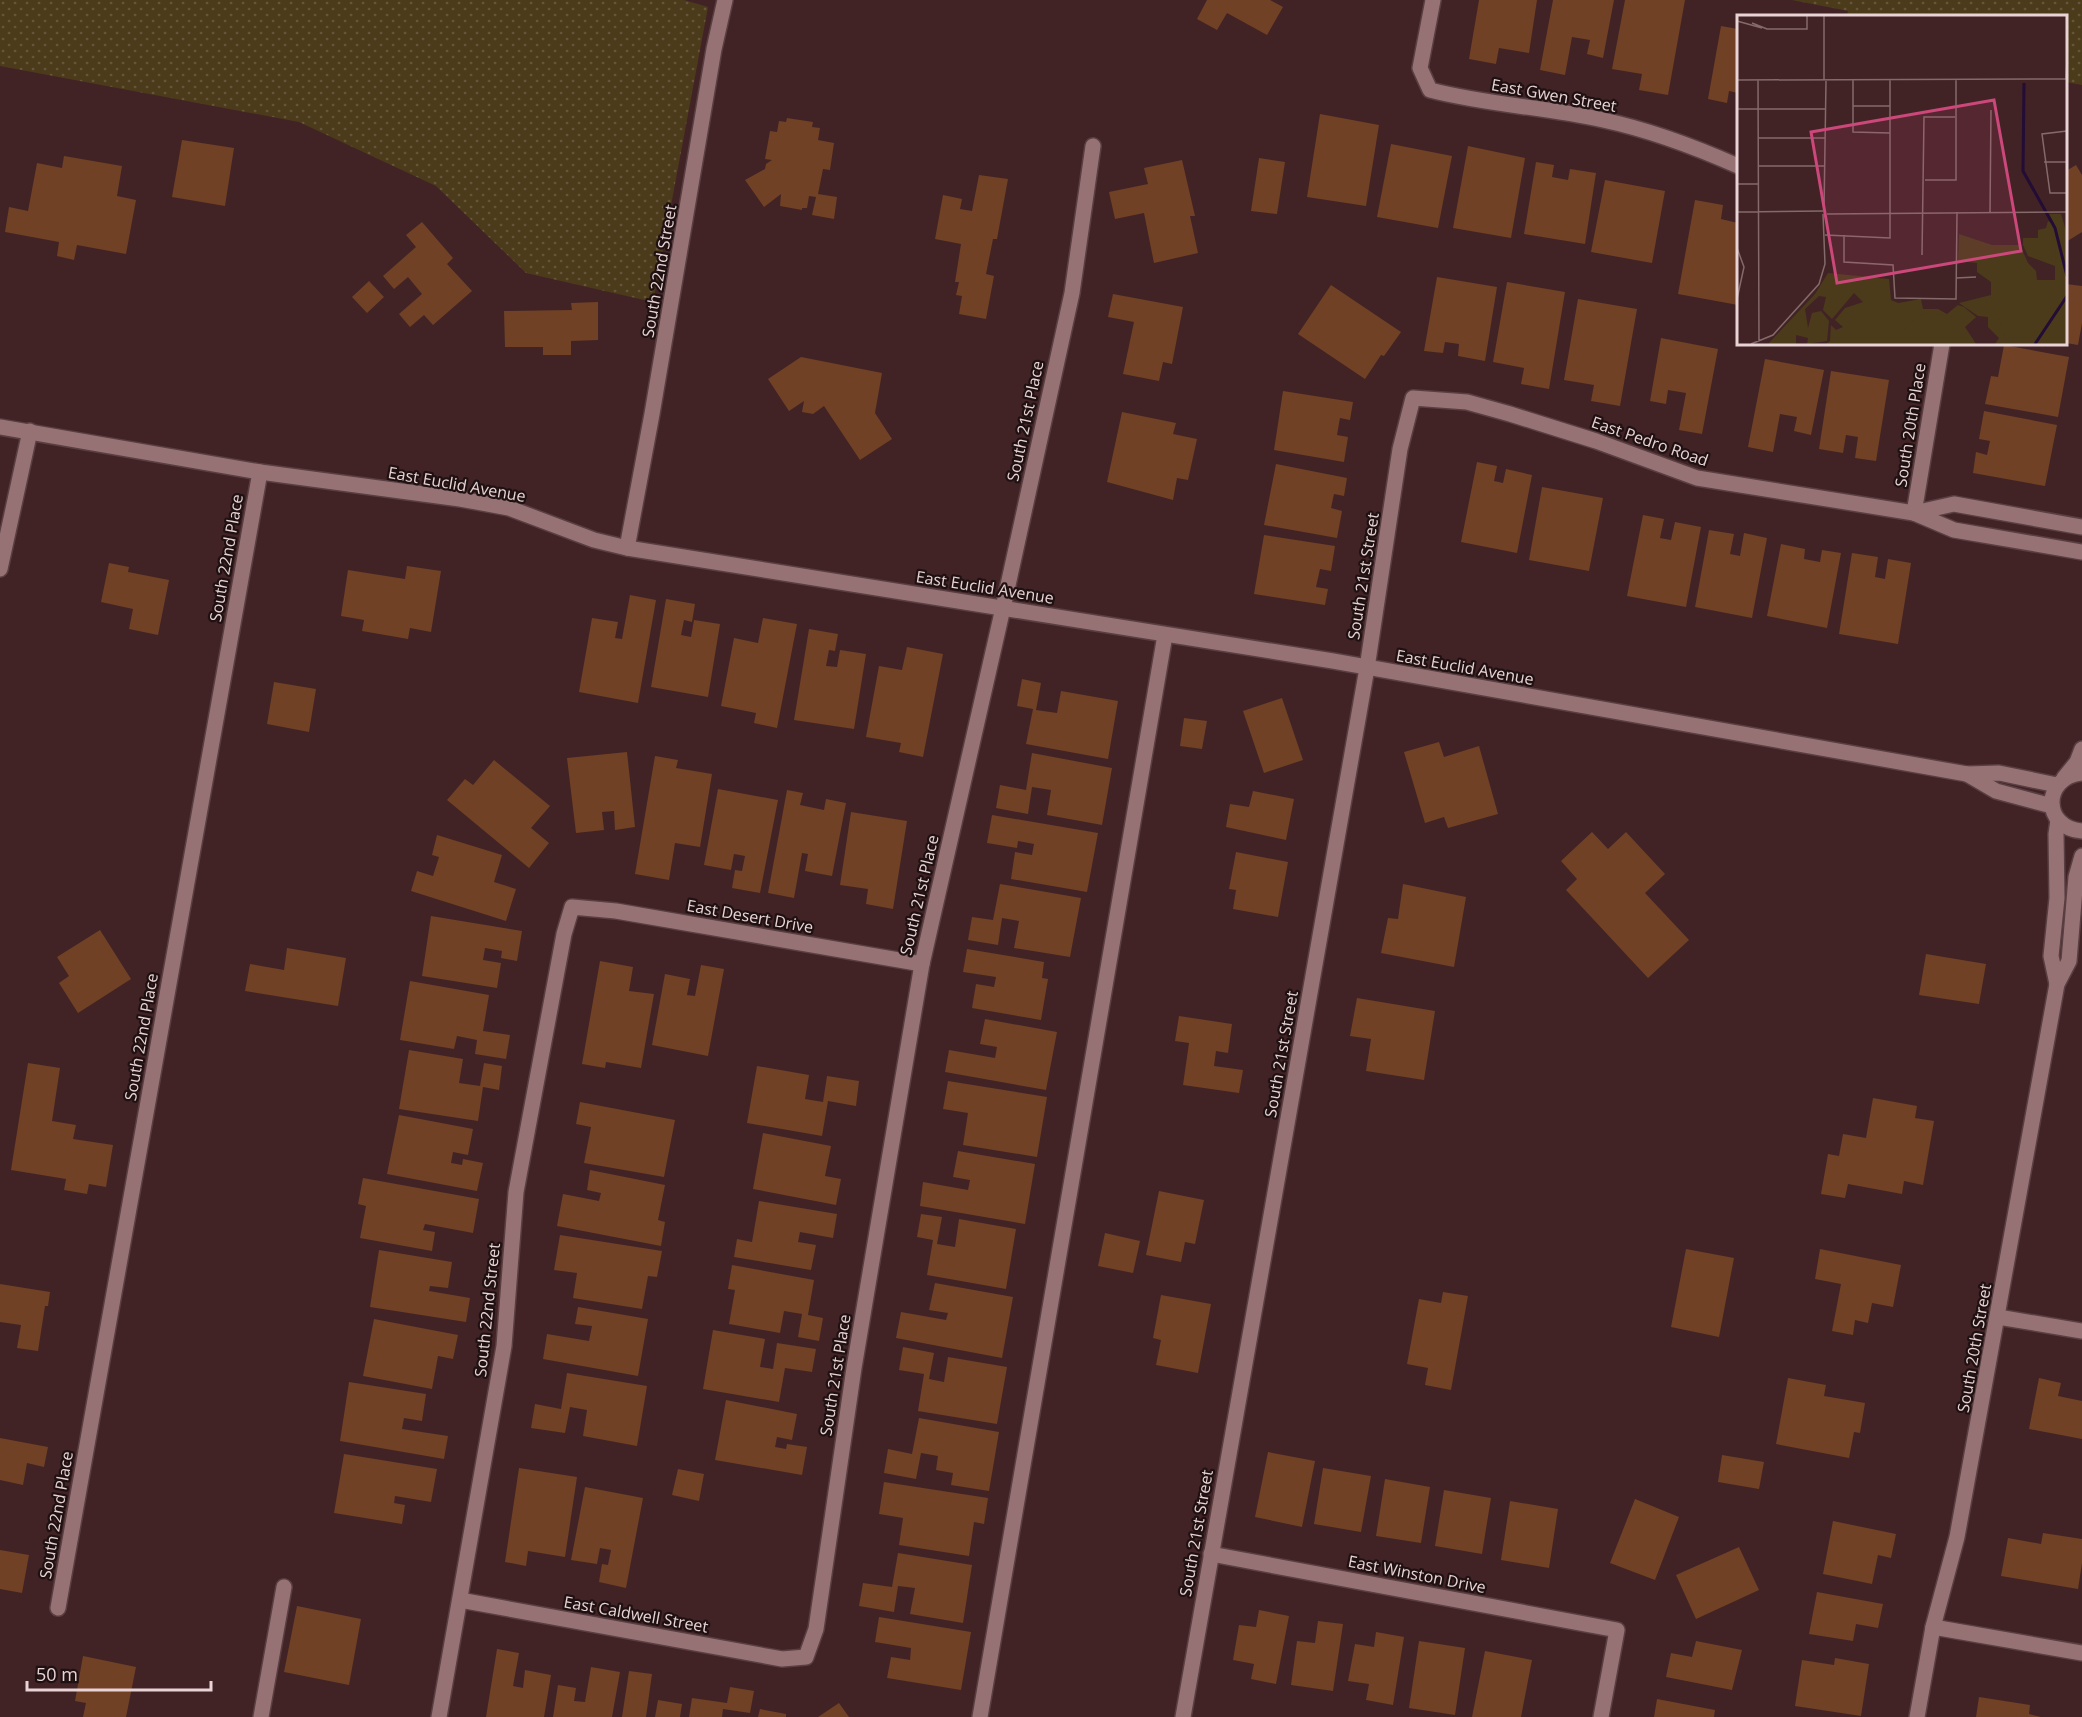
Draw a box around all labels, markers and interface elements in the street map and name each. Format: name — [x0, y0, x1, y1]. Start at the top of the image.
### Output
inset map — [1737, 15, 2067, 345]
street label: East Gwen Street — [1490, 73, 1619, 117]
street label: South 22nd Street — [636, 203, 682, 339]
street label: South 21st Place — [1001, 359, 1049, 483]
street label: South 20th Place — [1889, 362, 1931, 488]
street label: East Pedro Road — [1589, 411, 1711, 471]
street label: East Euclid Avenue — [386, 461, 528, 507]
street label: South 22nd Place — [204, 492, 248, 623]
street label: South 21st Street — [1342, 511, 1384, 641]
street label: East Euclid Avenue — [914, 565, 1056, 609]
street label: East Euclid Avenue — [1394, 644, 1536, 690]
street label: South 21st Place — [894, 833, 944, 957]
street label: East Desert Drive — [685, 894, 815, 938]
street label: South 22nd Place — [119, 971, 163, 1102]
street label: South 21st Street — [1259, 989, 1303, 1119]
street label: South 22nd Street — [469, 1242, 505, 1378]
street label: South 20th Street — [1952, 1282, 1996, 1414]
street label: South 21st Place — [815, 1313, 855, 1437]
street label: South 22nd Place — [34, 1449, 78, 1580]
street label: South 21st Street — [1174, 1468, 1218, 1598]
street label: East Winston Drive — [1346, 1550, 1488, 1598]
street label: East Caldwell Street — [562, 1590, 710, 1638]
scale bar — [27, 1654, 212, 1692]
text: 50 m — [36, 1662, 78, 1686]

